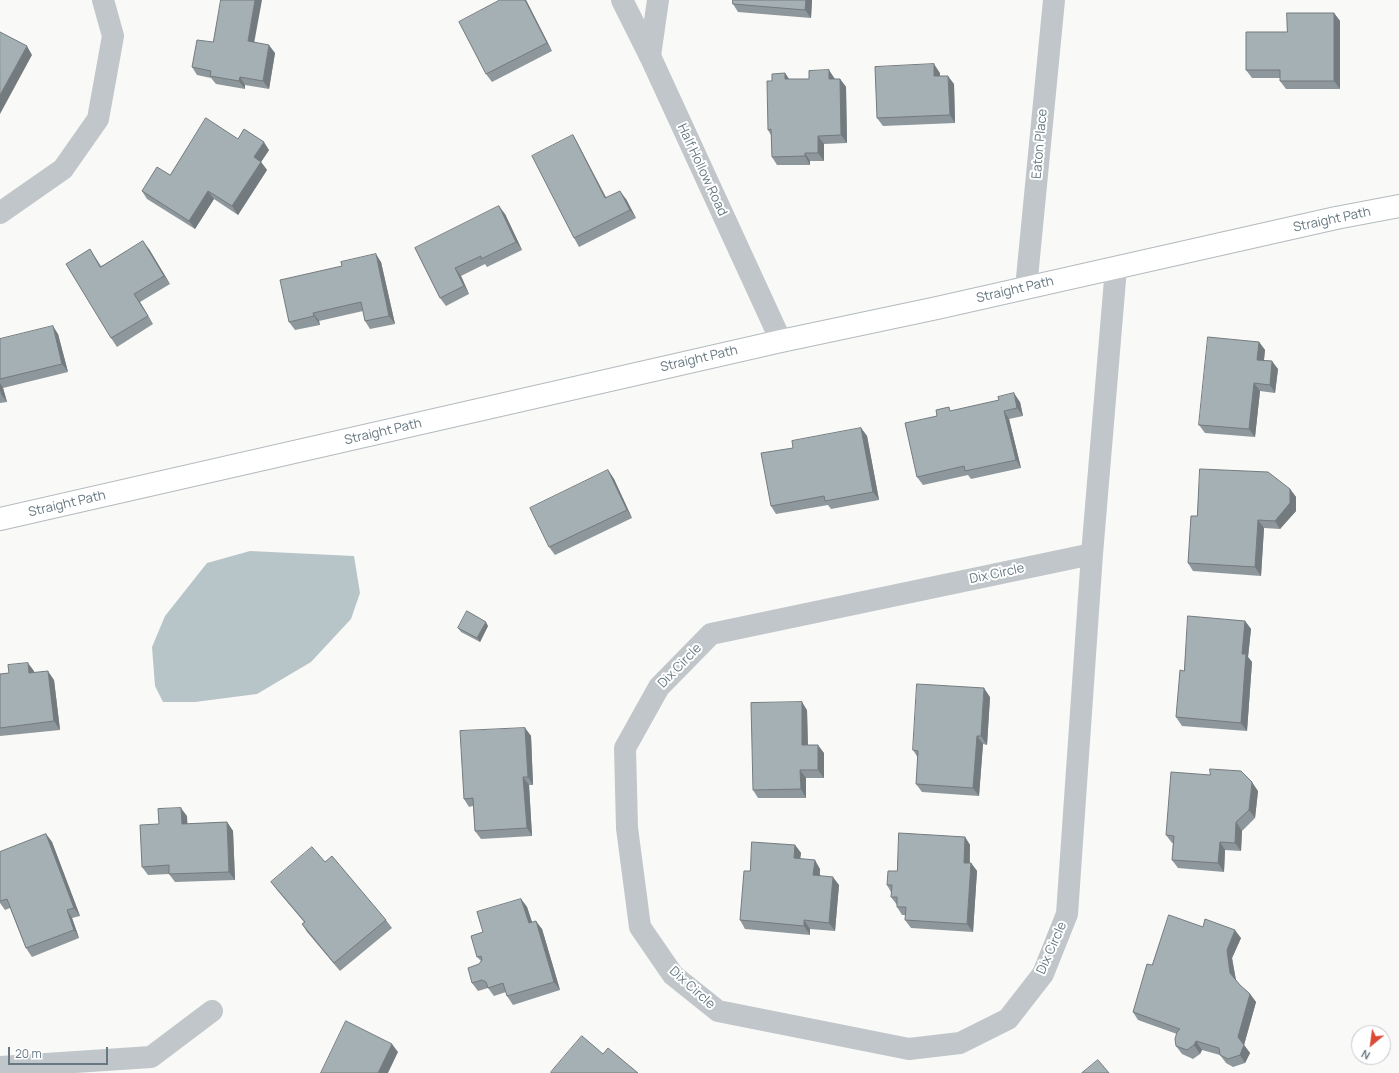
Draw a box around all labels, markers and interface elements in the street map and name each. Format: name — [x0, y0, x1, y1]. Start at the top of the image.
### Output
street label: Eaton Place — [1029, 108, 1051, 180]
street label: Half Hollow Road — [674, 121, 730, 219]
street label: Straight Path — [1292, 204, 1372, 236]
street label: Straight Path — [975, 274, 1055, 306]
street label: Straight Path — [659, 343, 739, 375]
street label: Straight Path — [343, 416, 423, 448]
street label: Straight Path — [27, 488, 107, 520]
street label: Dix Circle — [968, 561, 1026, 587]
street label: Dix Circle — [655, 641, 705, 691]
street label: Dix Circle — [1034, 919, 1070, 977]
street label: Dix Circle — [666, 964, 718, 1012]
north arrow — [1351, 1025, 1391, 1065]
scale bar — [10, 1039, 110, 1065]
text: 20 m — [15, 1045, 42, 1062]
text: N — [1358, 1047, 1373, 1064]

